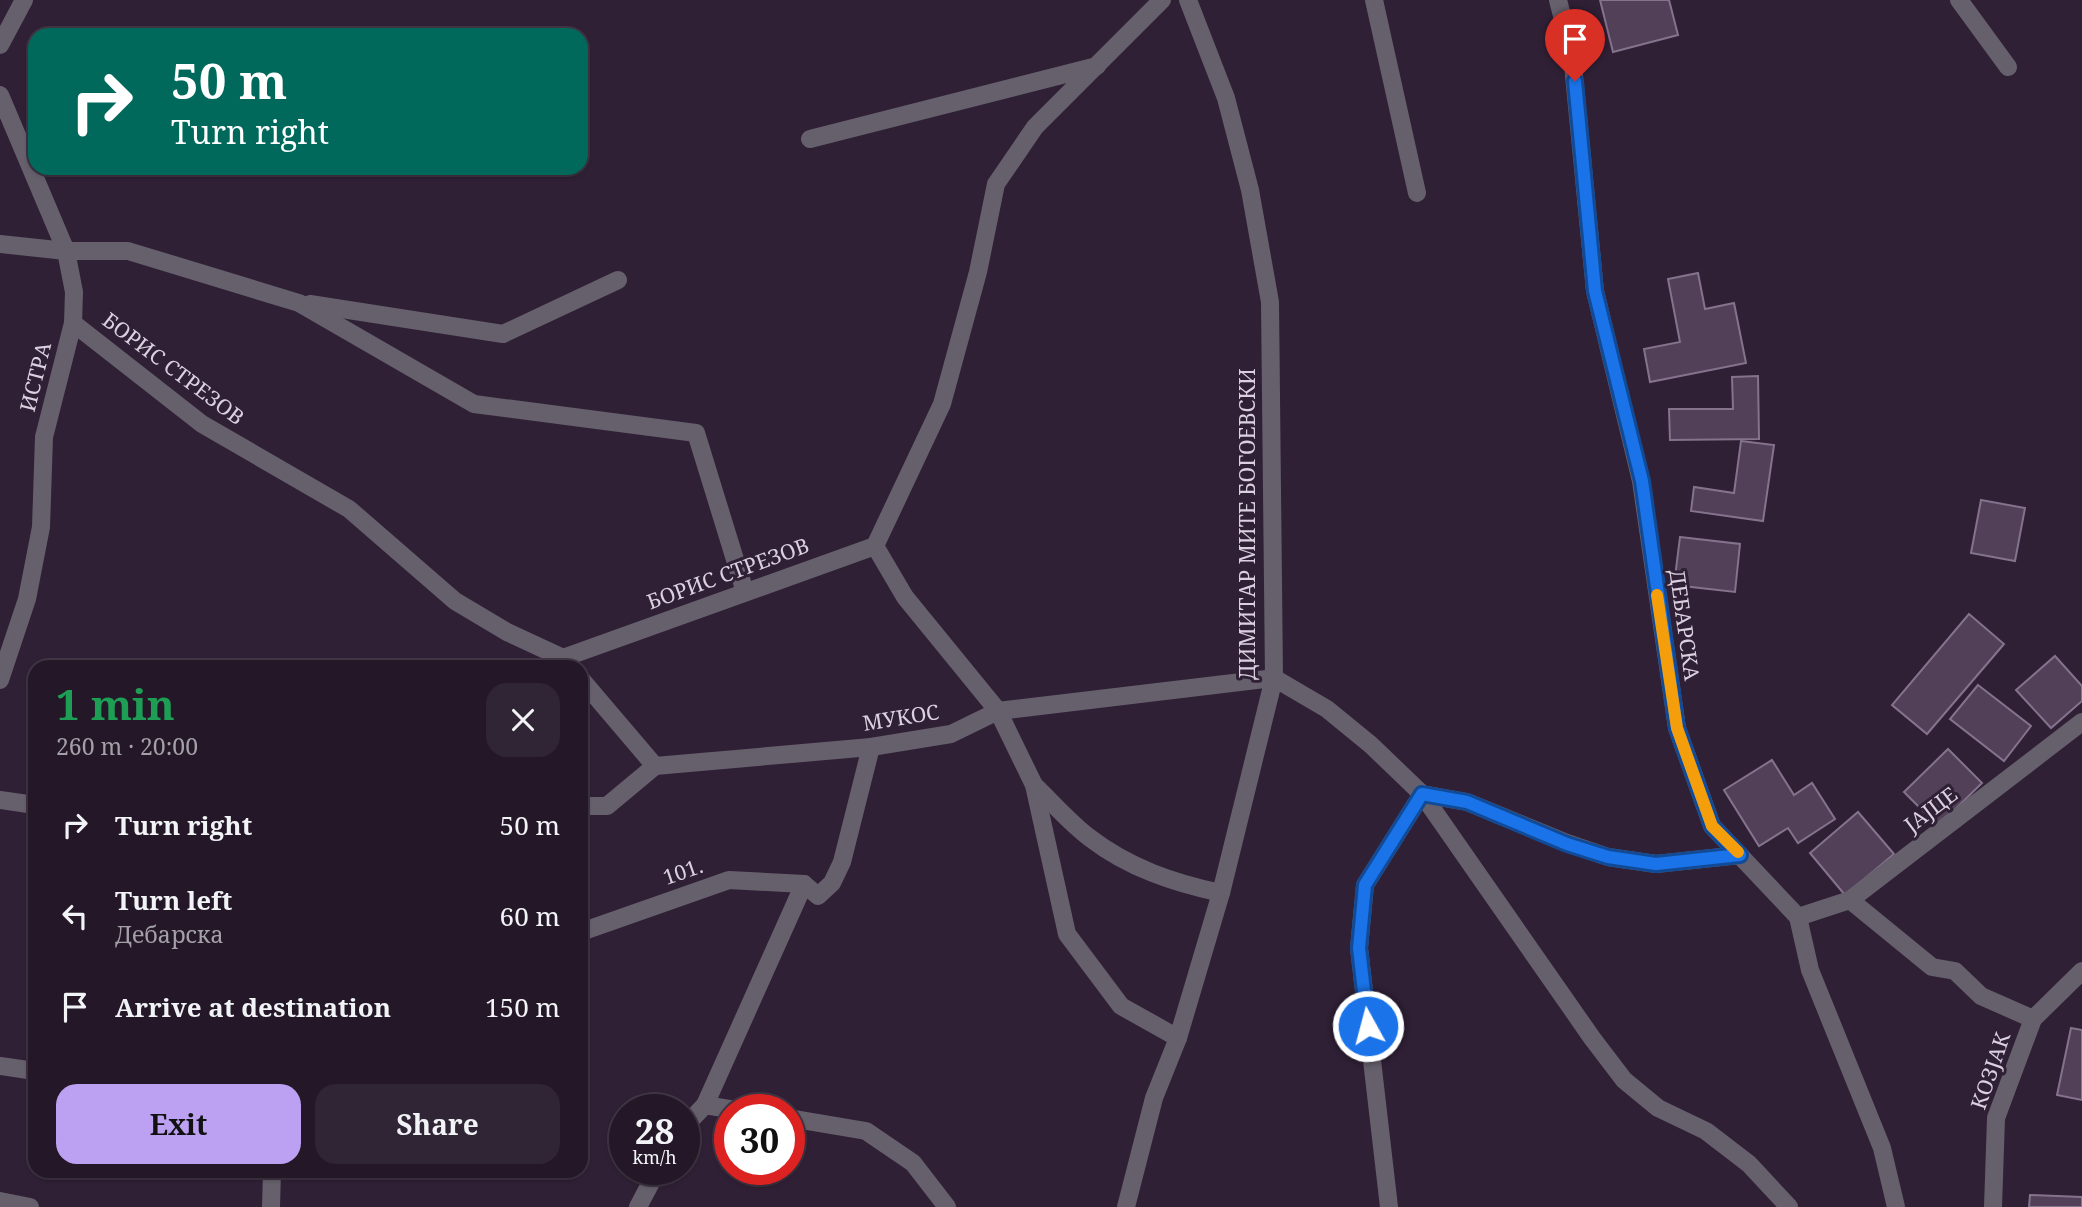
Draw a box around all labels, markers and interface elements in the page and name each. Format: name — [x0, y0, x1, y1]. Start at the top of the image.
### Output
pin — [1545, 9, 1605, 81]
icon: arrive — [1556, 20, 1594, 58]
text: 50 m — [171, 47, 287, 113]
icon: right — [56, 56, 147, 147]
text: Turn right — [171, 110, 329, 153]
street label: БОРИС СТРЕЗОВ — [97, 306, 250, 431]
street label: ИСТРА — [13, 339, 57, 414]
street label: ДИМИТАР МИТЕ БОГОЕВСКИ — [1233, 368, 1261, 680]
street label: БОРИС СТРЕЗОВ — [643, 531, 813, 615]
street label: ДЕБАРСКА — [1663, 567, 1707, 682]
text: 1 min — [56, 675, 175, 732]
button: close — [486, 683, 560, 757]
street label: МУКОС — [861, 697, 941, 737]
text: 260 m · 20:00 — [56, 730, 198, 762]
street label: ЈАЈЦЕ — [1897, 780, 1963, 839]
icon: right — [56, 806, 94, 844]
text: Turn right — [115, 807, 252, 843]
text: 50 m — [500, 807, 560, 843]
street label: 101. — [659, 851, 706, 891]
text: Turn left — [115, 882, 232, 918]
icon: left — [56, 897, 94, 935]
text: 60 m — [500, 898, 560, 934]
text: Дебарска — [115, 918, 224, 950]
icon: arrive — [56, 988, 94, 1026]
text: Arrive at destination — [115, 989, 391, 1025]
text: 150 m — [485, 989, 560, 1025]
position arrow — [1331, 989, 1405, 1063]
street label: КОЗЈАК — [1964, 1028, 2016, 1113]
button: Exit — [56, 1084, 301, 1164]
button: Share — [315, 1084, 560, 1164]
speed limit sign: 30 — [714, 1094, 805, 1185]
text: 28 — [635, 1107, 674, 1154]
text: km/h — [632, 1145, 677, 1169]

